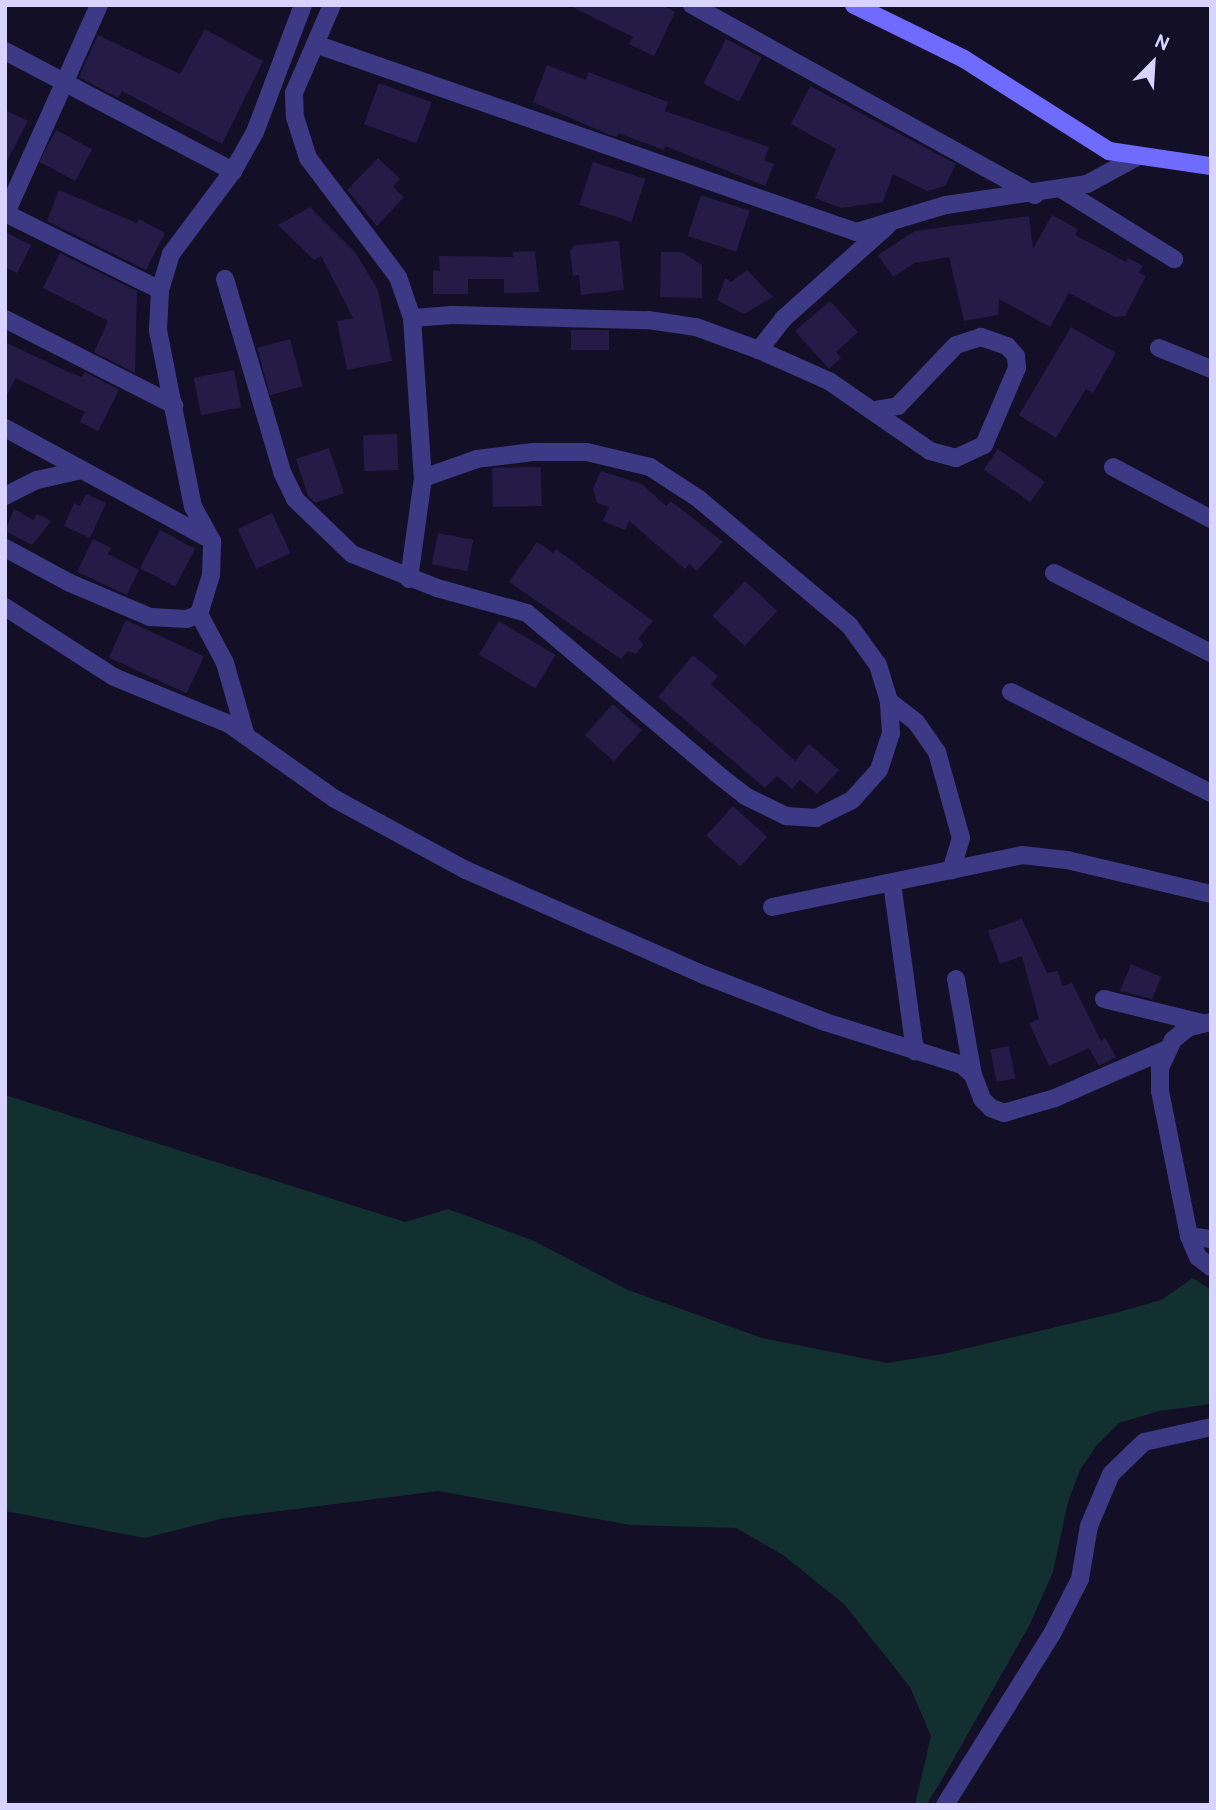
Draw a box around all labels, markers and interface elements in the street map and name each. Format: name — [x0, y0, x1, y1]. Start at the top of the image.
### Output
north arrow — [1118, 28, 1188, 98]
text: N — [1150, 30, 1173, 58]

